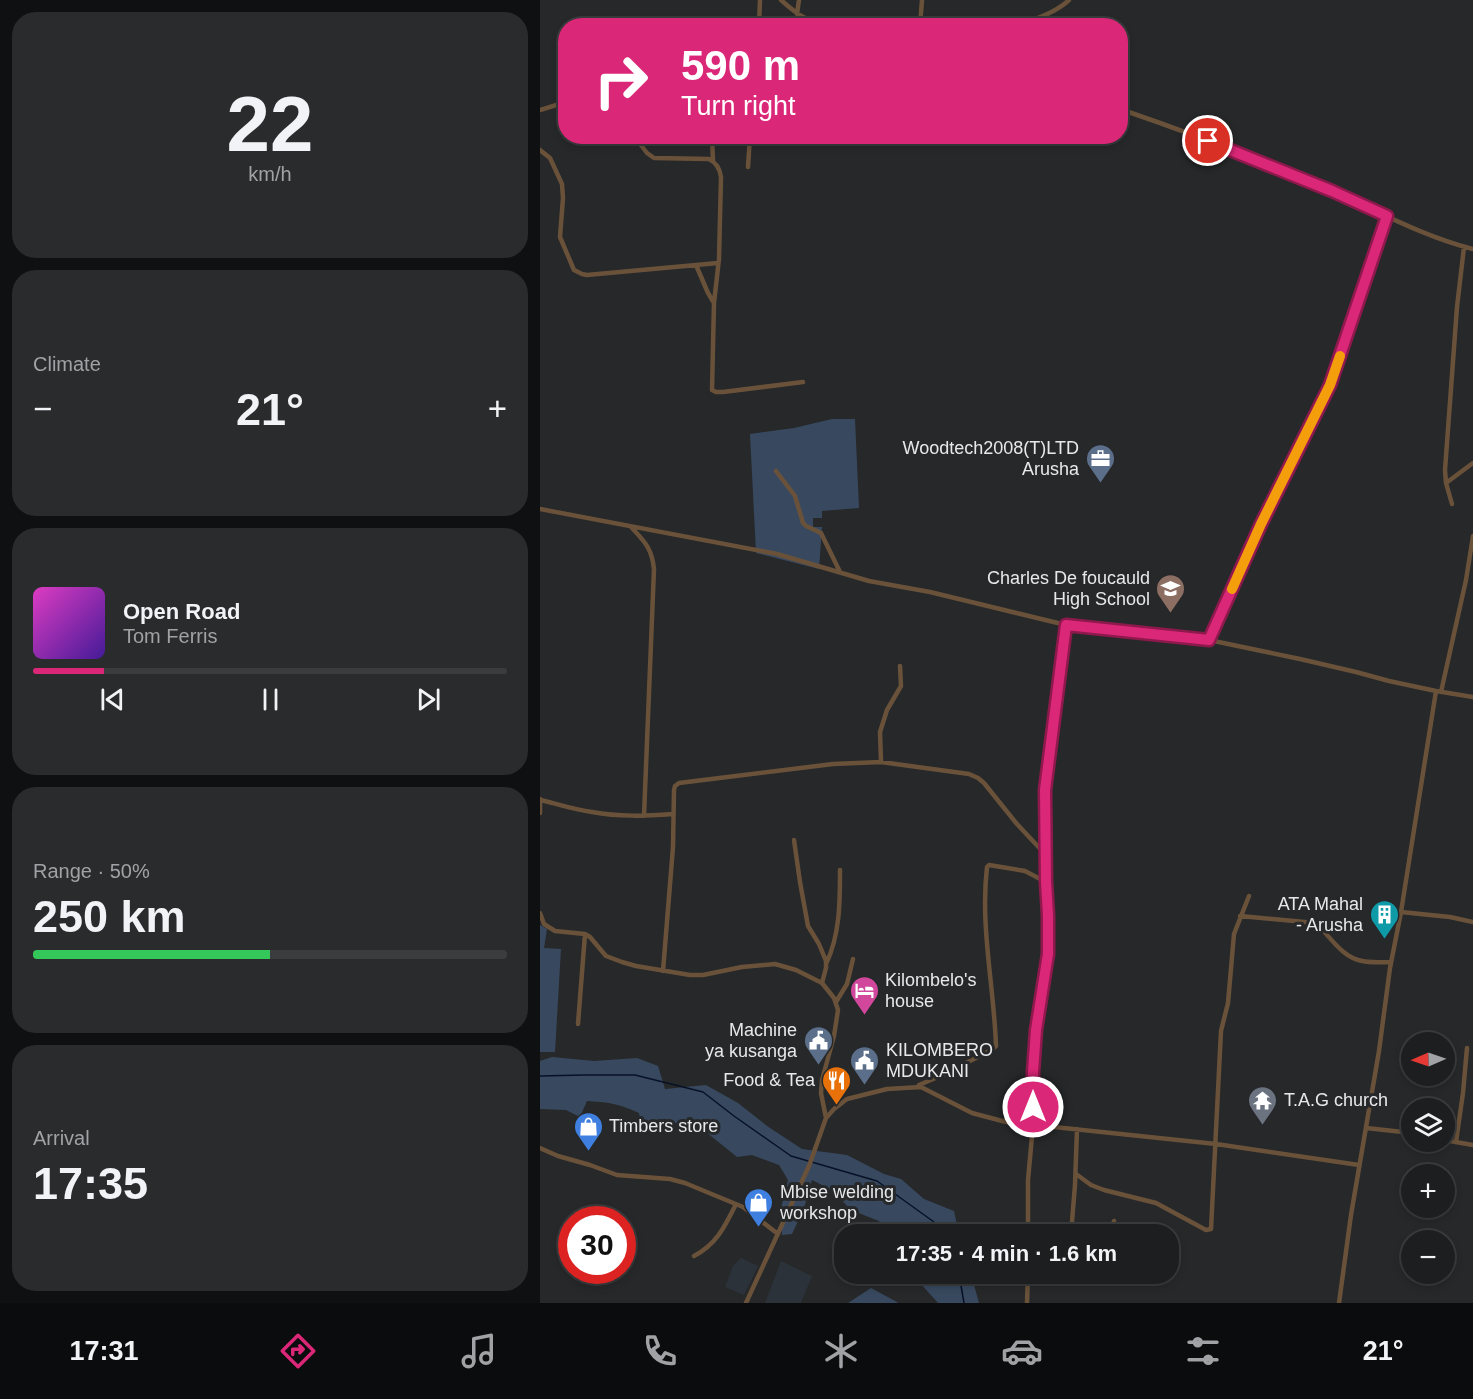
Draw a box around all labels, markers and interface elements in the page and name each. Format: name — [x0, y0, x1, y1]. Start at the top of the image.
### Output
icon: right — [582, 42, 660, 120]
text: 590 m — [681, 42, 800, 89]
text: 22 — [227, 80, 313, 168]
text: Turn right — [681, 91, 796, 121]
pin — [1182, 115, 1233, 166]
icon: arrive — [1191, 124, 1224, 157]
text: km/h — [248, 163, 292, 185]
text: Climate — [33, 353, 101, 375]
text: 21° — [236, 384, 304, 435]
text: − — [33, 390, 52, 427]
text: + — [488, 390, 507, 427]
place label: Woodtech2008(T)LTD Arusha — [903, 438, 1080, 479]
office icon: Woodtech2008(T)LTD Arusha — [1084, 442, 1116, 484]
place label: Charles De foucauld High School — [987, 568, 1150, 609]
school or university icon: Charles De foucauld High School — [1155, 572, 1187, 614]
text: Open Road — [123, 599, 240, 624]
text: Tom Ferris — [123, 625, 217, 647]
icon: previous — [96, 683, 129, 716]
icon: pause — [254, 683, 287, 716]
icon: next — [412, 683, 445, 716]
text: Range · 50% — [33, 860, 150, 882]
text: 250 km — [33, 891, 186, 942]
place label: ATA Mahal - Arusha — [1278, 894, 1364, 935]
building icon: ATA Mahal - Arusha — [1368, 898, 1400, 940]
place label: Kilombelo's house — [885, 970, 976, 1011]
hotel icon: Kilombelo's house — [848, 974, 880, 1016]
place label: Machine ya kusanga — [705, 1020, 798, 1061]
public building icon: Machine ya kusanga — [802, 1024, 834, 1066]
north arrow — [1401, 1032, 1455, 1086]
map controls — [1401, 1032, 1455, 1284]
place label: KILOMBERO MDUKANI — [886, 1040, 993, 1081]
public building icon: KILOMBERO MDUKANI — [849, 1044, 881, 1086]
restaurant icon: Food & Tea — [820, 1064, 852, 1106]
place label: Food & Tea — [723, 1070, 816, 1090]
position arrow — [1001, 1075, 1065, 1139]
temple icon: T.A.G church — [1247, 1084, 1279, 1126]
place label: T.A.G church — [1284, 1090, 1388, 1110]
button: layers — [1401, 1098, 1455, 1152]
shop icon: Timbers store — [572, 1110, 604, 1152]
place label: Timbers store — [609, 1116, 718, 1136]
text: Arrival — [33, 1127, 90, 1149]
text: 17:35 — [33, 1158, 148, 1209]
button: + — [1401, 1164, 1455, 1218]
place label: Mbise welding workshop — [779, 1182, 894, 1223]
shop icon: Mbise welding workshop — [743, 1186, 775, 1228]
speed limit sign: 30 — [558, 1206, 636, 1284]
button: − — [1401, 1230, 1455, 1284]
text: 17:35 · 4 min · 1.6 km — [896, 1241, 1117, 1266]
icon: directions — [277, 1330, 319, 1372]
icon: music — [458, 1330, 500, 1372]
icon: phone — [639, 1330, 681, 1372]
icon: climate — [820, 1330, 862, 1372]
icon: car — [1001, 1330, 1043, 1372]
icon: filters — [1182, 1330, 1224, 1372]
text: 17:31 — [69, 1336, 139, 1366]
text: 21° — [1363, 1336, 1403, 1366]

